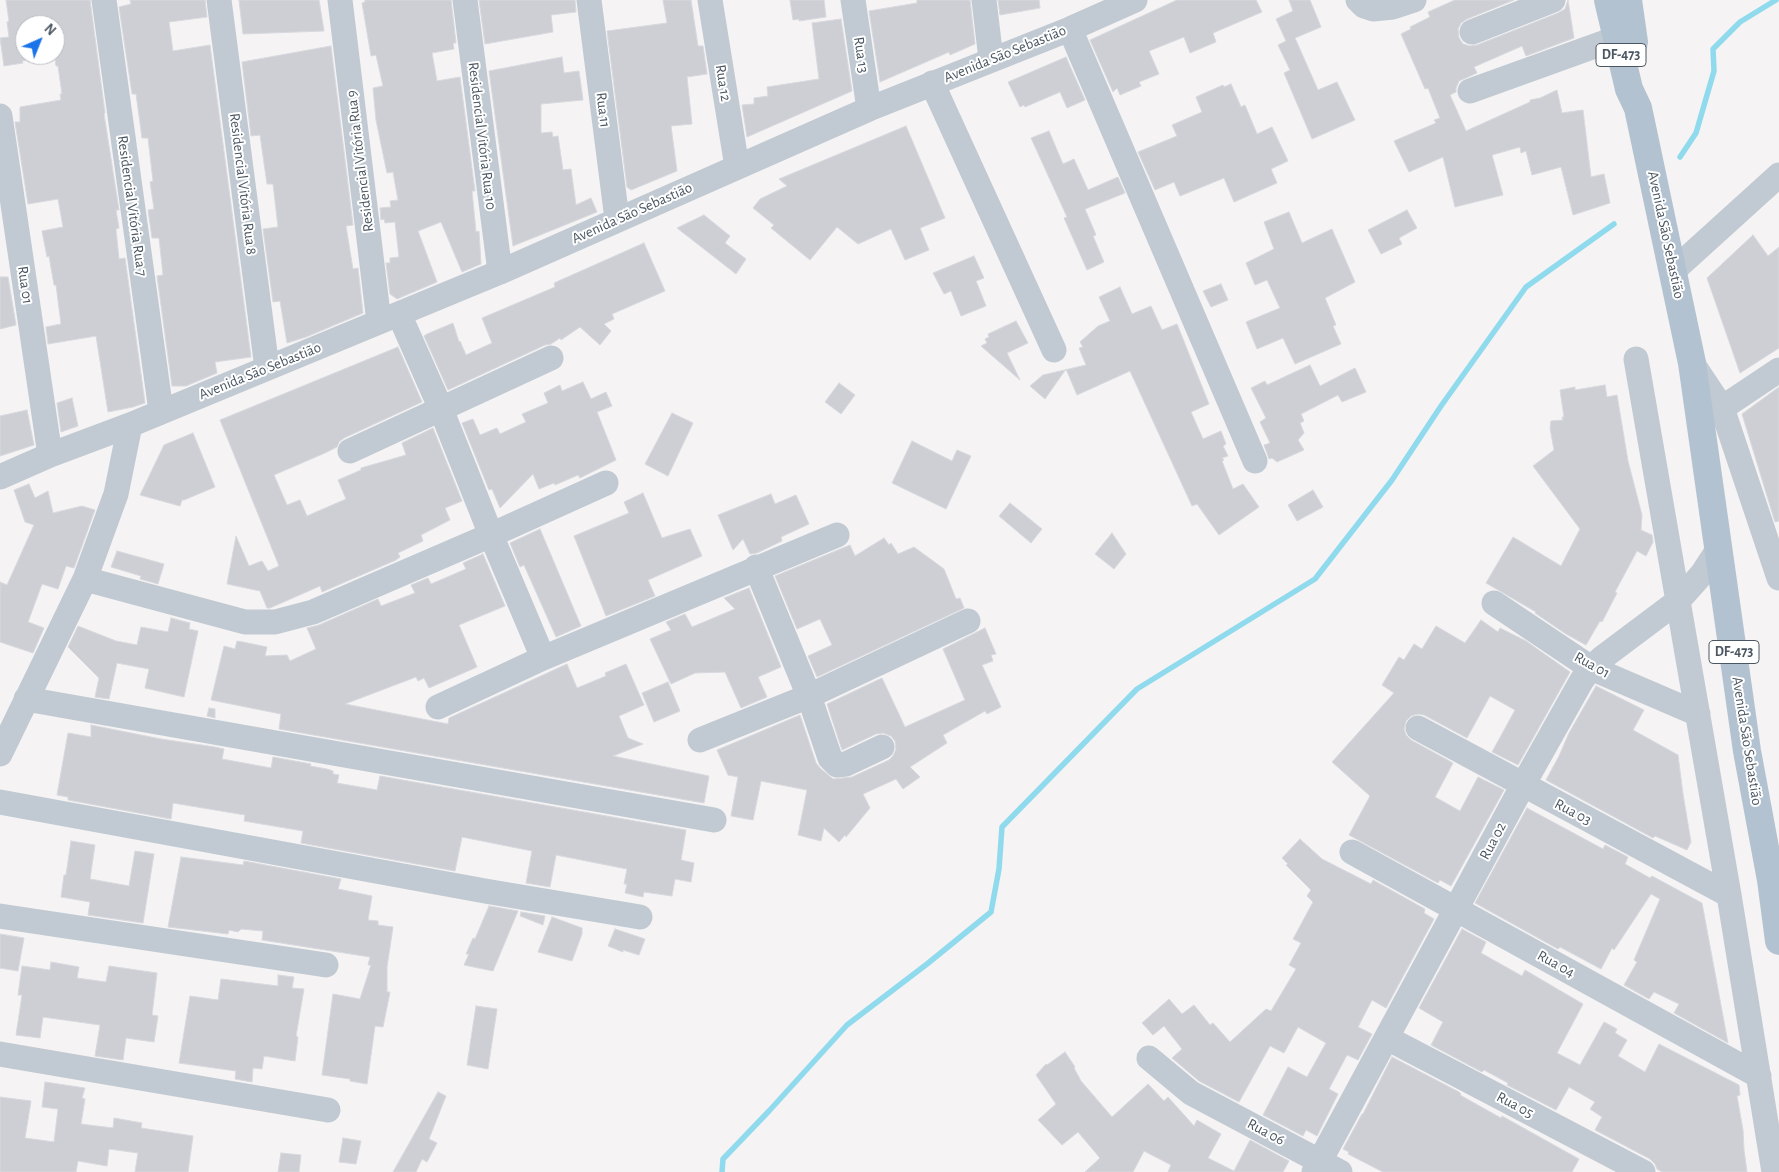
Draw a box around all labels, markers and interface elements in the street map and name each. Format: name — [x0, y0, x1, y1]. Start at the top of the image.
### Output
north arrow — [15, 15, 65, 65]
street label: Avenida São Sebastião — [941, 21, 1069, 87]
text: N — [41, 22, 58, 38]
street label: Rua 13 — [850, 36, 872, 74]
road number: DF-473 — [1596, 44, 1646, 66]
street label: Residencial Vitória Rua 10 — [464, 61, 500, 211]
street label: Rua 12 — [711, 63, 735, 103]
street label: Residencial Vitória Rua 9 — [342, 89, 378, 233]
street label: Rua 11 — [592, 91, 614, 129]
street label: Residencial Vitória Rua 8 — [225, 112, 261, 256]
street label: Residencial Vitória Rua 7 — [113, 134, 151, 278]
street label: Avenida São Sebastião — [1644, 170, 1688, 300]
street label: Avenida São Sebastião — [569, 178, 695, 248]
street label: Rua 01 — [13, 265, 37, 305]
street label: Avenida São Sebastião — [196, 338, 324, 404]
road number: DF-473 — [1709, 640, 1759, 664]
street label: Rua 01 — [1571, 648, 1613, 682]
street label: Avenida São Sebastião — [1728, 675, 1766, 807]
street label: Rua 03 — [1551, 795, 1595, 829]
street label: Rua 02 — [1476, 819, 1510, 863]
street label: Rua 04 — [1534, 946, 1578, 982]
street label: Rua 05 — [1493, 1088, 1537, 1122]
street label: Rua 06 — [1244, 1115, 1288, 1149]

